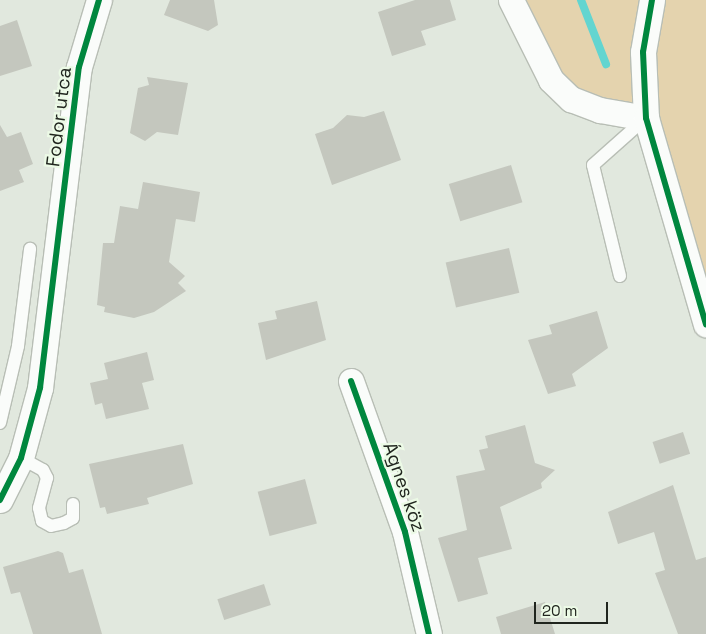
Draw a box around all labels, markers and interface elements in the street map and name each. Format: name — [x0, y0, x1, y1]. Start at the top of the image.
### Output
street label: Fodor utca — [42, 66, 76, 168]
street label: Ágnes köz — [378, 439, 430, 535]
scale bar — [536, 592, 610, 624]
text: 20 m — [542, 601, 577, 620]

